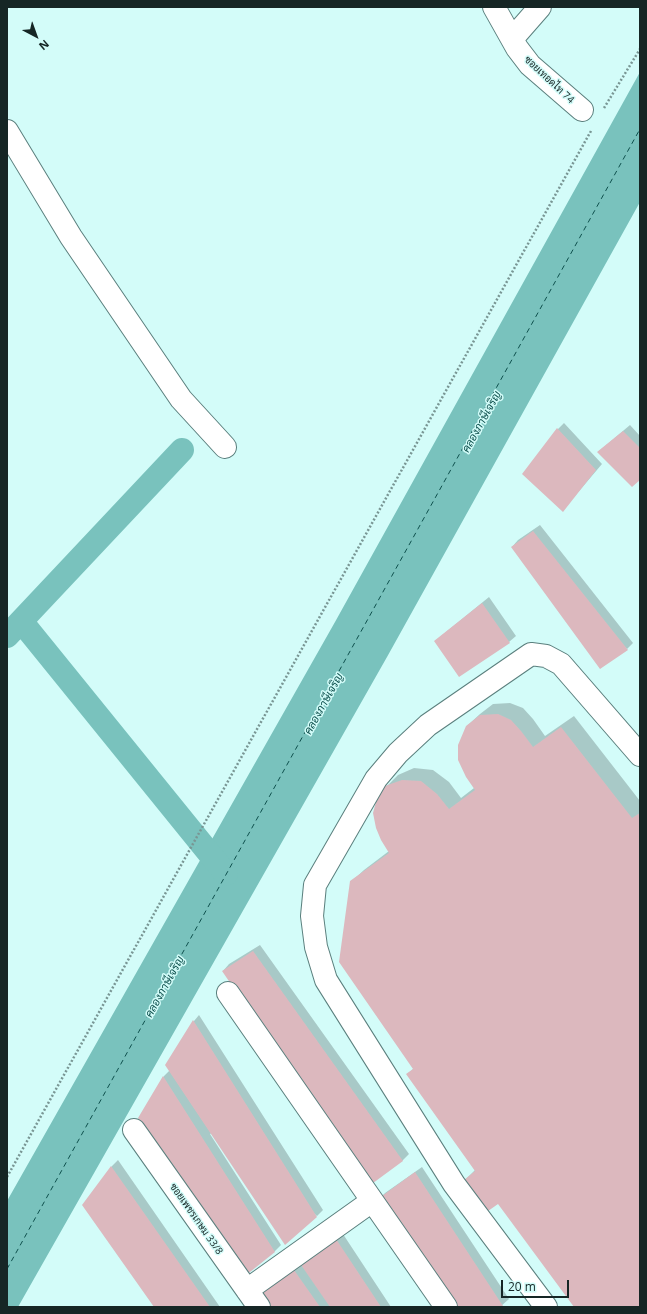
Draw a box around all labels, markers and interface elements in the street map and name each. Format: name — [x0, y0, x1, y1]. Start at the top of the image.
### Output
north arrow — [16, 16, 56, 56]
text: N — [36, 37, 53, 54]
street label: ซอยเทอดไท 74 — [522, 54, 576, 106]
water label: คลองภาษีเจริญ — [460, 389, 504, 455]
water label: คลองภาษีเจริญ — [302, 671, 346, 737]
water label: คลองภาษีเจริญ — [143, 954, 187, 1020]
street label: ซอยเพชรเกษม 33/8 — [167, 1181, 225, 1257]
scale bar — [503, 1272, 571, 1298]
text: 20 m — [508, 1278, 536, 1295]

